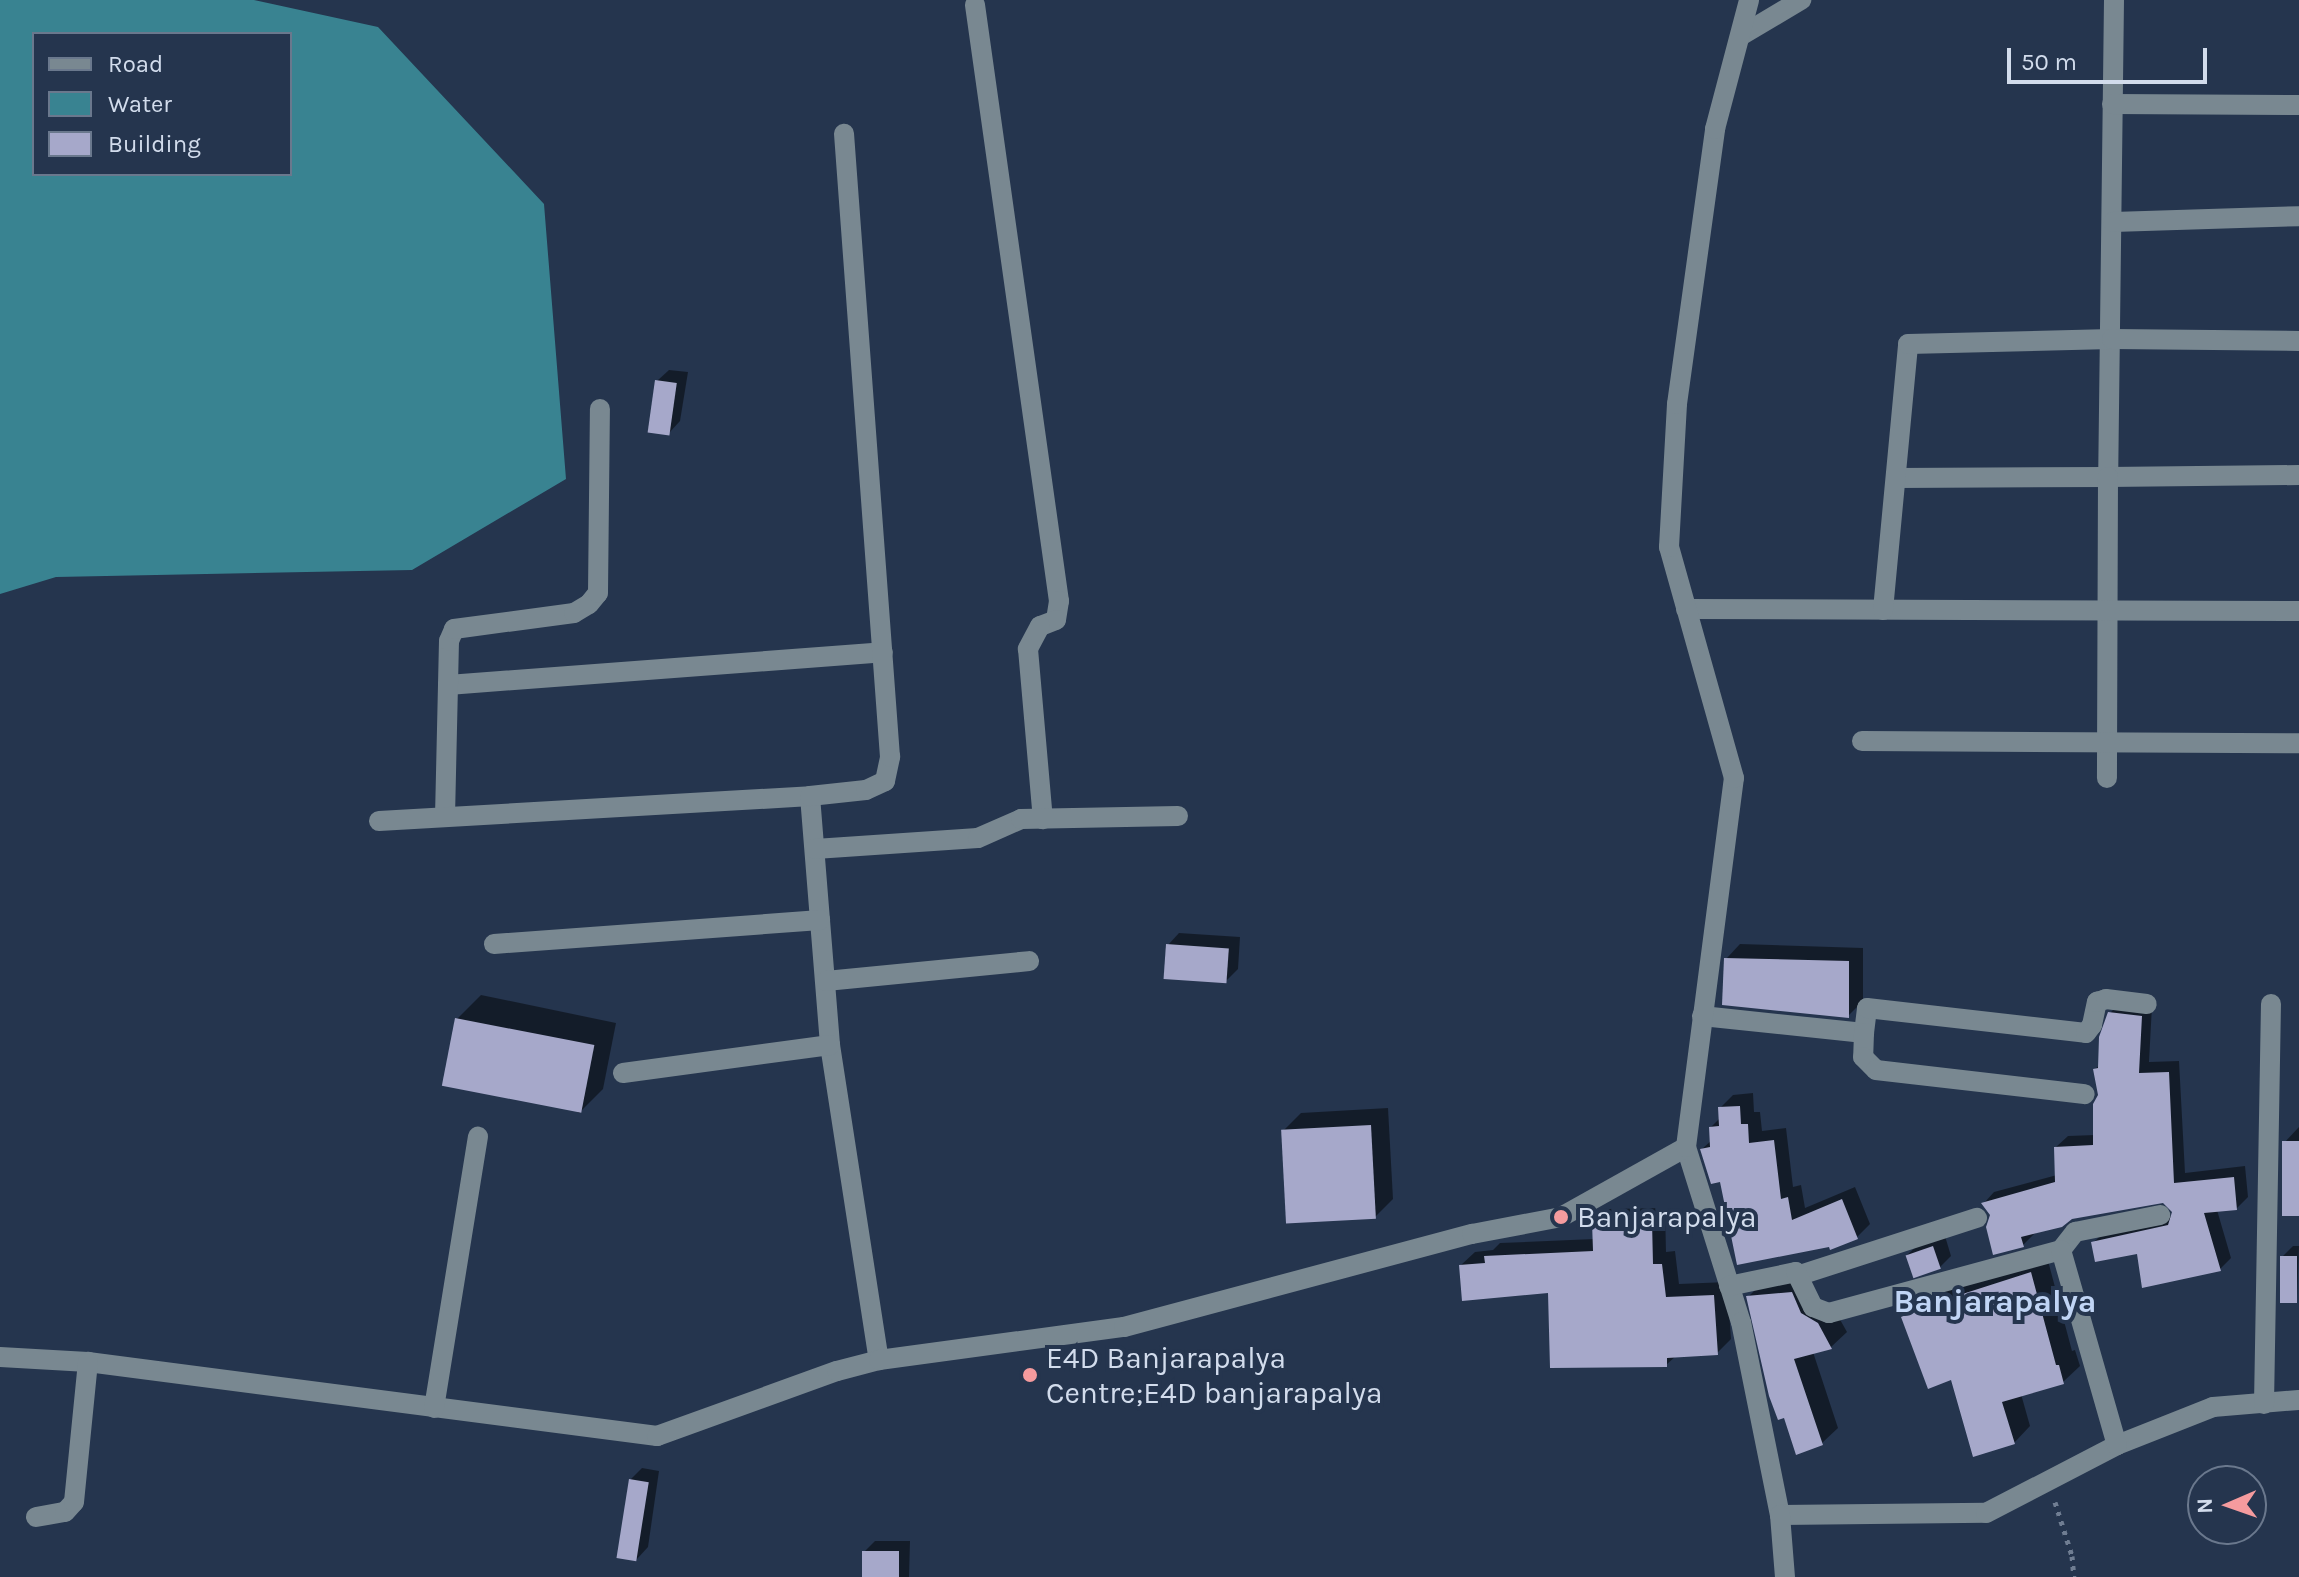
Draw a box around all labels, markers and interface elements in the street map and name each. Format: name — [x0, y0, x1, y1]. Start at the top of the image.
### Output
legend — [32, 32, 292, 176]
scale bar — [2011, 32, 2211, 82]
text: 50 m — [2021, 48, 2077, 76]
text: Road — [108, 50, 163, 78]
text: Water — [108, 90, 172, 118]
text: Building — [108, 130, 201, 158]
place label: Banjarapalya — [1577, 1199, 1756, 1235]
marker: Banjarapalya — [1552, 1208, 1570, 1226]
district label: Banjarapalya — [1894, 1283, 2096, 1321]
place label: E4D Banjarapalya Centre;E4D banjarapalya — [1046, 1340, 1382, 1410]
marker: E4D Banjarapalya Centre;E4D banjarapalya — [1021, 1366, 1039, 1384]
north arrow — [2187, 1465, 2267, 1545]
text: N — [2192, 1497, 2218, 1514]

